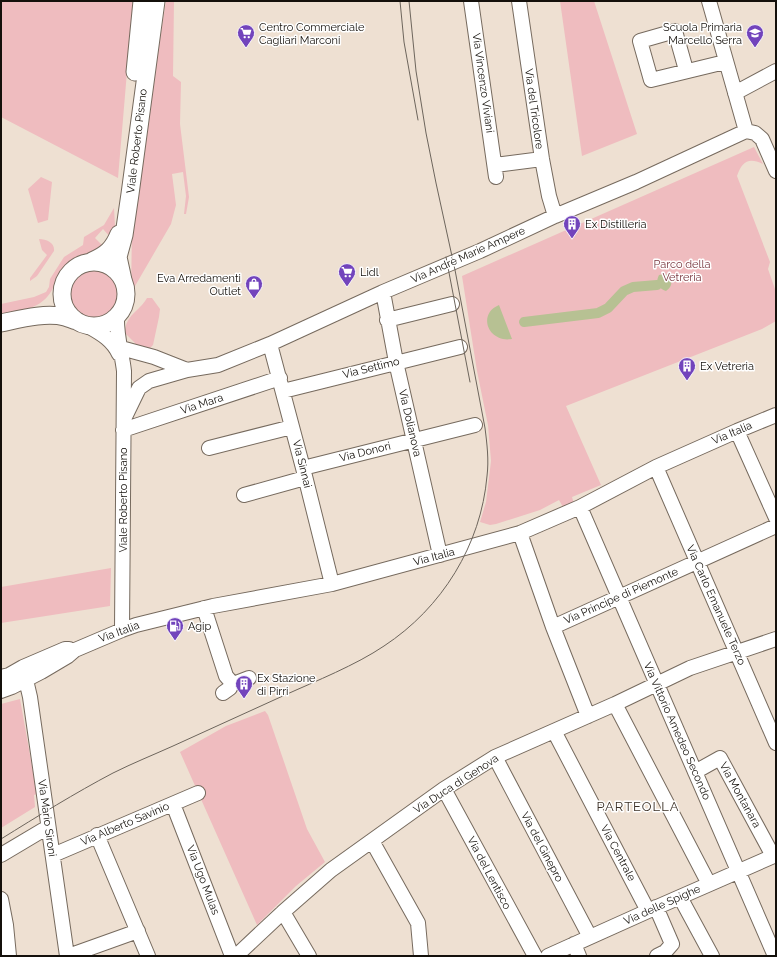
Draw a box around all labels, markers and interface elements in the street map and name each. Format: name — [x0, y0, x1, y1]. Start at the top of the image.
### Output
place label: Centro Commerciale Cagliari Marconi — [259, 21, 365, 47]
place label: Scuola Primaria Marcello Serra — [663, 21, 742, 47]
supermarket icon: Centro Commerciale Cagliari Marconi — [236, 23, 256, 48]
school or university icon: Scuola Primaria Marcello Serra — [745, 23, 765, 48]
street label: Via Vincenzo Viviani — [470, 32, 496, 134]
street label: Via del Tricolore — [522, 68, 546, 151]
street label: Viale Roberto Pisano — [124, 88, 150, 194]
building icon: Ex Distilleria — [562, 214, 582, 239]
place label: Ex Distilleria — [585, 218, 646, 231]
street label: Via Andrè Marie Ampere — [409, 224, 528, 286]
park label: Parco della Vetreria — [653, 258, 711, 284]
supermarket icon: Lidl — [337, 262, 357, 287]
place label: Lidl — [360, 266, 379, 279]
place label: Eva Arredamenti Outlet — [157, 272, 241, 298]
shop icon: Eva Arredamenti Outlet — [244, 274, 264, 299]
street label: Via Settimo — [341, 355, 401, 381]
building icon: Ex Vetreria — [677, 356, 697, 381]
place label: Ex Vetreria — [700, 360, 754, 373]
street label: Via Dolianova — [396, 388, 424, 458]
street label: Via Mara — [179, 391, 225, 417]
street label: Via Italia — [710, 419, 754, 447]
street label: Via Sinnai — [290, 439, 314, 489]
street label: Via Donori — [338, 439, 392, 465]
street label: Viale Roberto Pisano — [117, 447, 130, 553]
street label: Via Carlo Emanuele Terzo — [684, 543, 749, 667]
street label: Via Italia — [412, 545, 456, 569]
street label: Via Principe di Piemonte — [562, 565, 681, 627]
fuel station icon: Agip — [165, 616, 185, 641]
street label: Via Italia — [97, 619, 141, 645]
place label: Agip — [188, 620, 211, 633]
street label: Via Vittorio Amedeo Secondo — [641, 660, 713, 802]
place label: Ex Stazione di Pirri — [257, 672, 316, 698]
building icon: Ex Stazione di Pirri — [234, 674, 254, 699]
street label: Via Duca di Genova — [411, 752, 501, 816]
street label: Via Montanara — [717, 760, 763, 830]
street label: Via Mario Sironi — [35, 778, 59, 858]
street label: Via Alberto Savinio — [79, 799, 172, 849]
district label: PARTEOLLA — [597, 799, 680, 814]
street label: Via del Ginepro — [518, 810, 566, 885]
street label: Via Centrale — [598, 823, 639, 884]
street label: Via del Lentisco — [464, 834, 514, 912]
street label: Via Ugo Mulas — [184, 843, 222, 917]
street label: Via delle Spighe — [622, 882, 703, 928]

